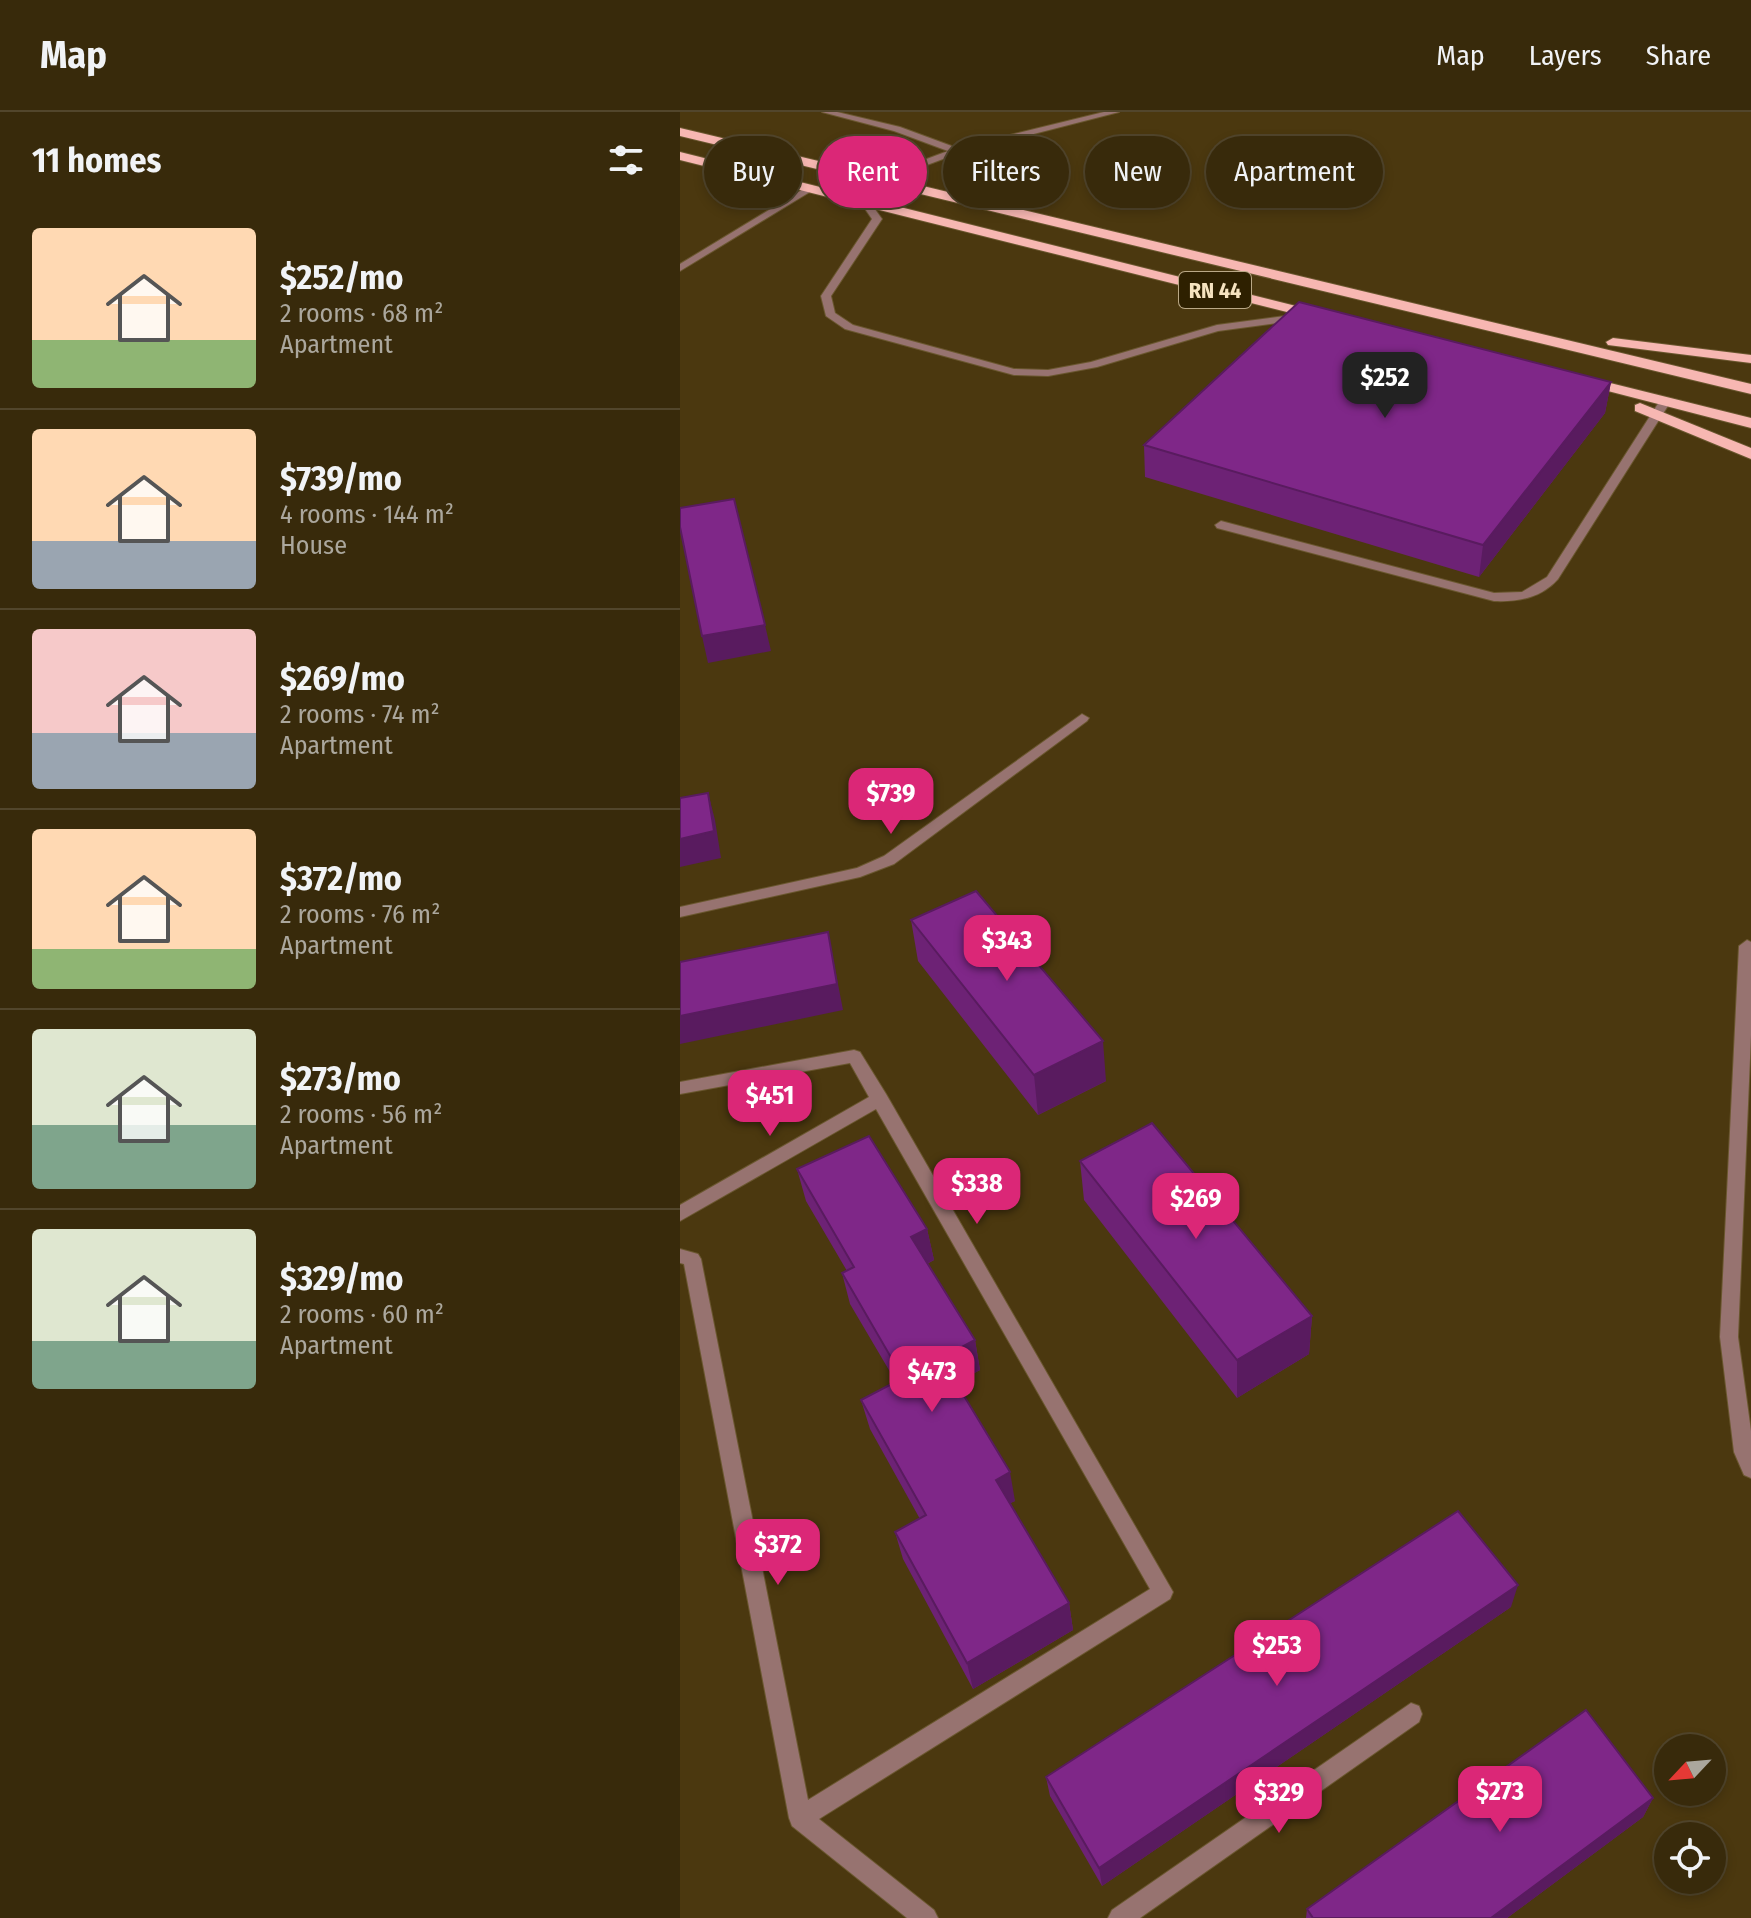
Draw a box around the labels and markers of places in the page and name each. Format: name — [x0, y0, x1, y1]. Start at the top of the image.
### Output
pin: $252 — [1338, 352, 1432, 420]
pin: $739 — [844, 768, 938, 836]
pin: $343 — [960, 915, 1054, 983]
pin: $451 — [723, 1070, 817, 1138]
pin: $338 — [930, 1158, 1024, 1226]
pin: $269 — [1149, 1173, 1243, 1241]
pin: $473 — [885, 1346, 979, 1414]
pin: $372 — [731, 1519, 825, 1587]
pin: $253 — [1230, 1620, 1324, 1688]
pin: $273 — [1453, 1766, 1547, 1834]
pin: $329 — [1232, 1767, 1326, 1835]

